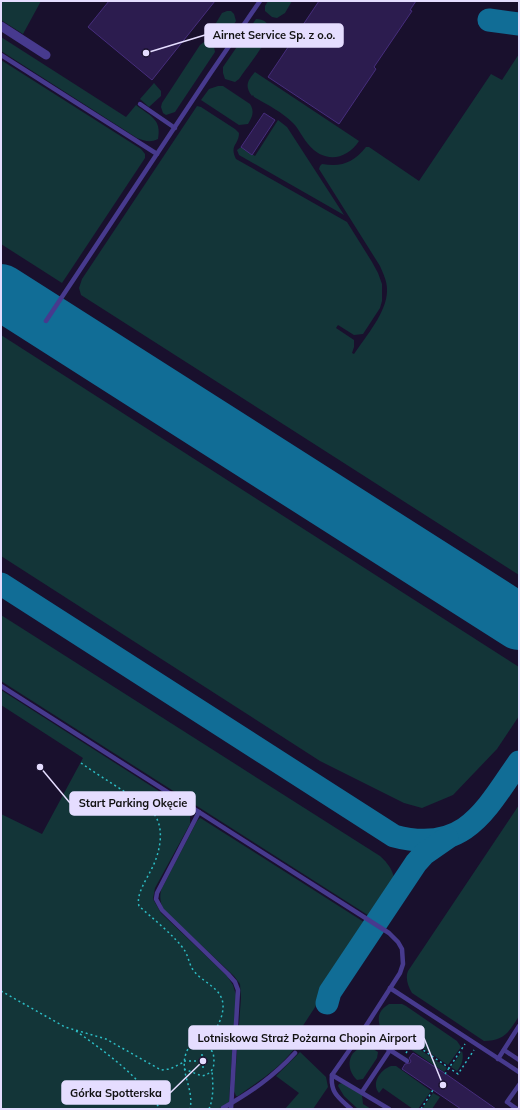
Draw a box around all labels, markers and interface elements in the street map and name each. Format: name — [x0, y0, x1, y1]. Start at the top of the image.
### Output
callout: Airnet Service Sp. z o.o. — [205, 24, 343, 47]
text: Airnet Service Sp. z o.o. — [213, 28, 336, 42]
callout: Start Parking Okęcie — [70, 792, 195, 815]
text: Start Parking Okęcie — [79, 796, 187, 810]
callout: Lotniskowa Straż Pożarna Chopin Airport — [189, 1026, 424, 1049]
text: Lotniskowa Straż Pożarna Chopin Airport — [197, 1031, 417, 1045]
callout: Górka Spotterska — [62, 1081, 170, 1104]
text: Górka Spotterska — [70, 1086, 162, 1100]

